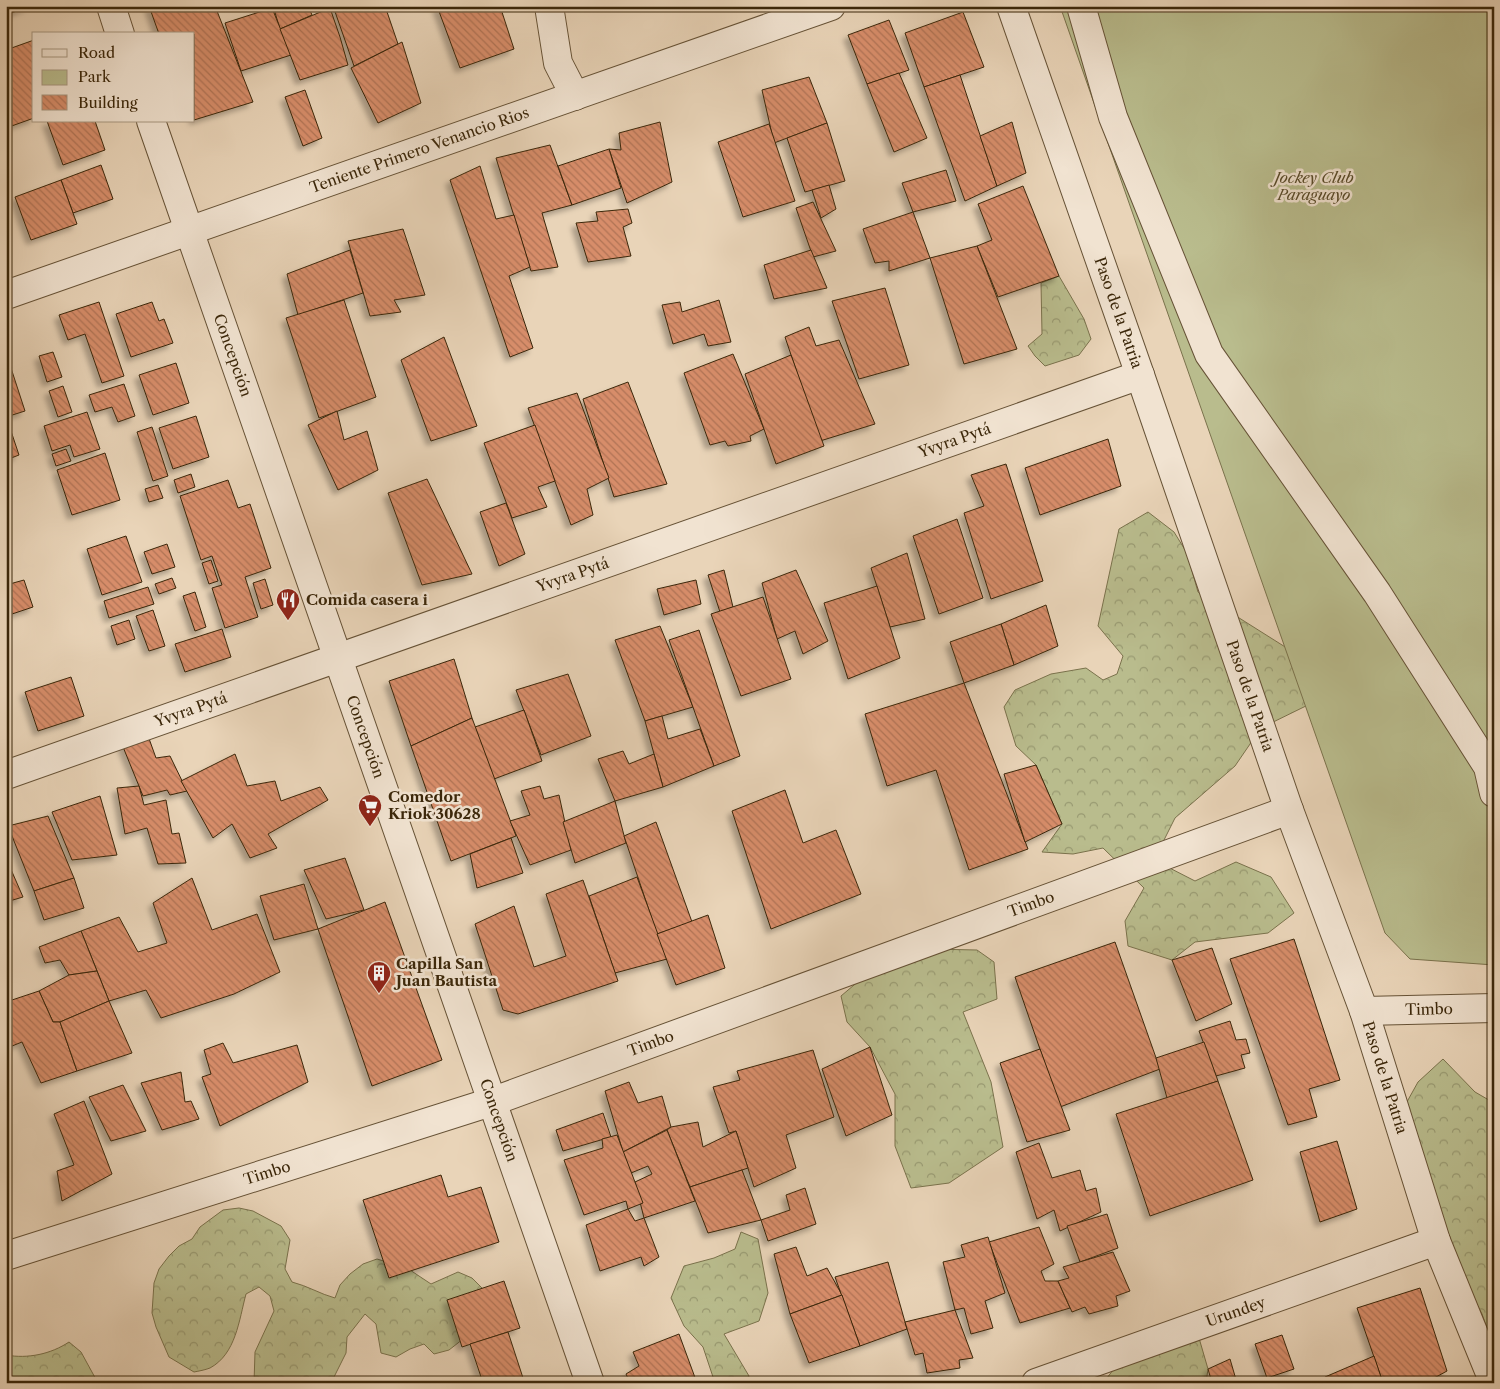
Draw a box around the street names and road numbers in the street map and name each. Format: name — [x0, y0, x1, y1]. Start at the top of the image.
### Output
street label: Teniente Primero Venancio Rios — [307, 103, 531, 197]
street label: Paso de la Patria — [1090, 254, 1147, 371]
street label: Concepción — [210, 311, 256, 400]
street label: Yvyra Pytá — [915, 418, 993, 462]
street label: Yvyra Pytá — [533, 553, 612, 596]
street label: Paso de la Patria — [1222, 637, 1278, 754]
street label: Yvyra Pytá — [151, 688, 230, 731]
street label: Concepción — [342, 693, 389, 781]
street label: Timbo — [1005, 887, 1057, 921]
street label: Timbo — [1405, 999, 1453, 1019]
street label: Paso de la Patria — [1359, 1019, 1412, 1136]
street label: Timbo — [625, 1026, 676, 1060]
street label: Concepción — [476, 1076, 523, 1165]
street label: Timbo — [241, 1156, 293, 1189]
street label: Urundey — [1203, 1292, 1269, 1331]

